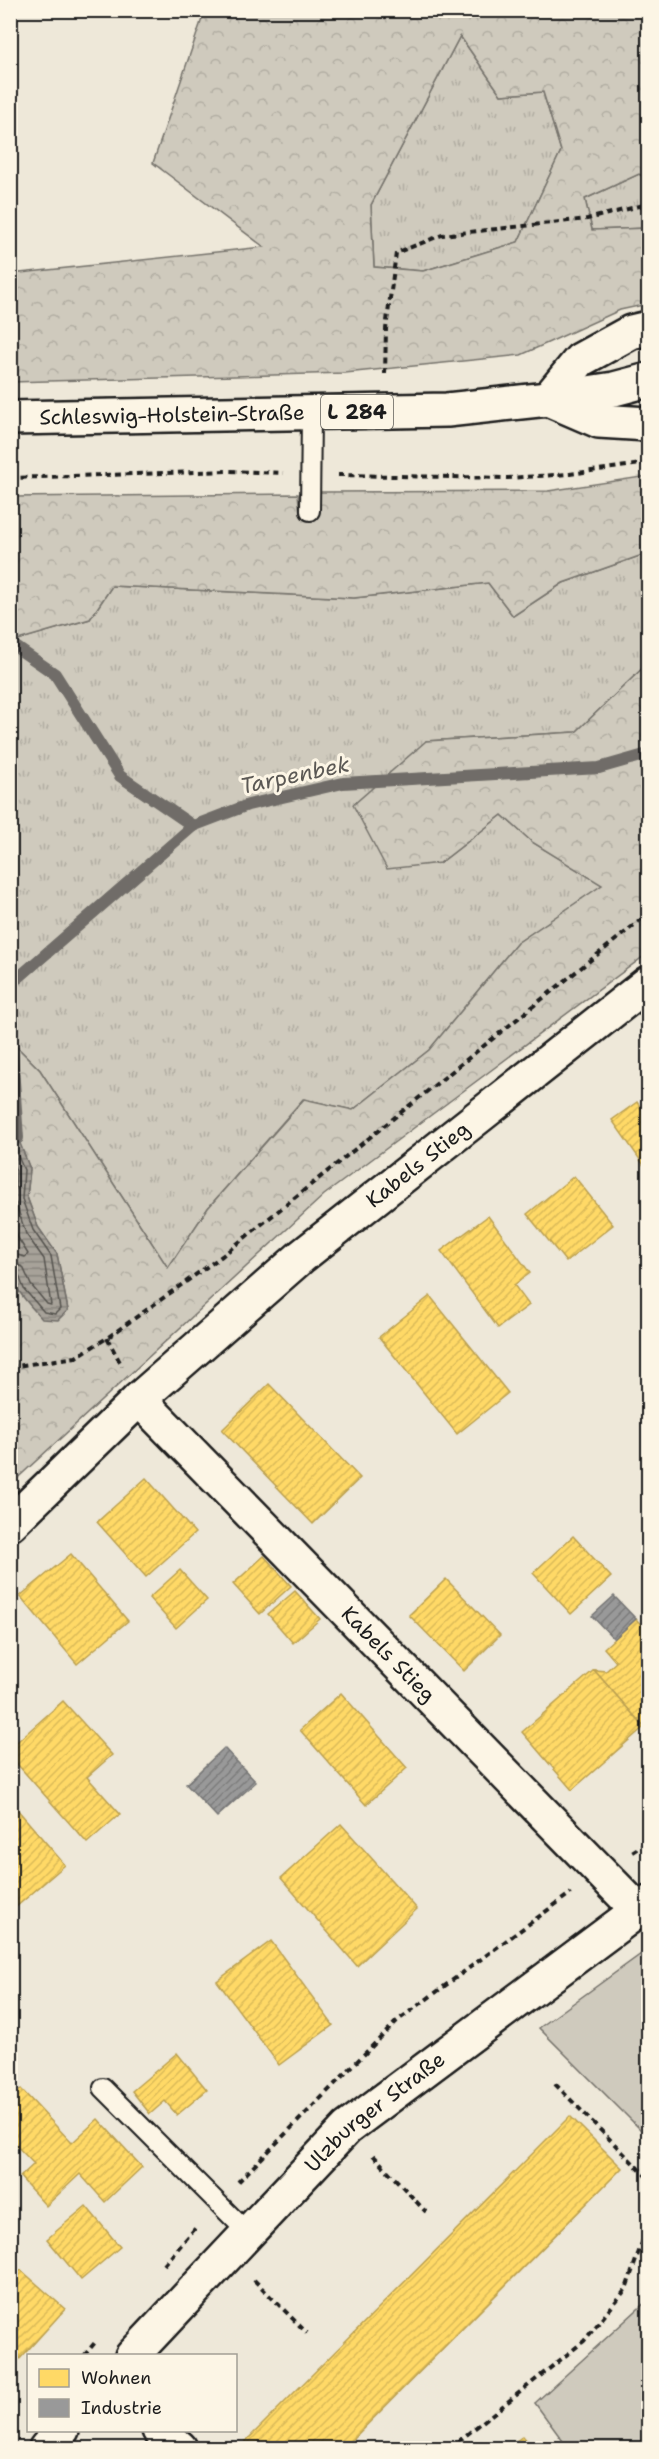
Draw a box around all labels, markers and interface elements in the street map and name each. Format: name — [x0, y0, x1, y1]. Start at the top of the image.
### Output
road number: L 284 — [321, 395, 393, 429]
street label: Schleswig-Holstein-Straße — [39, 399, 305, 431]
water label: Tarpenbek — [238, 749, 353, 801]
street label: Kabels Stieg — [360, 1115, 475, 1214]
street label: Kabels Stieg — [335, 1600, 442, 1709]
street label: Ulzburger Straße — [298, 2045, 451, 2178]
legend — [27, 2354, 237, 2432]
text: Wohnen — [81, 2366, 151, 2390]
text: Industrie — [81, 2396, 162, 2420]

